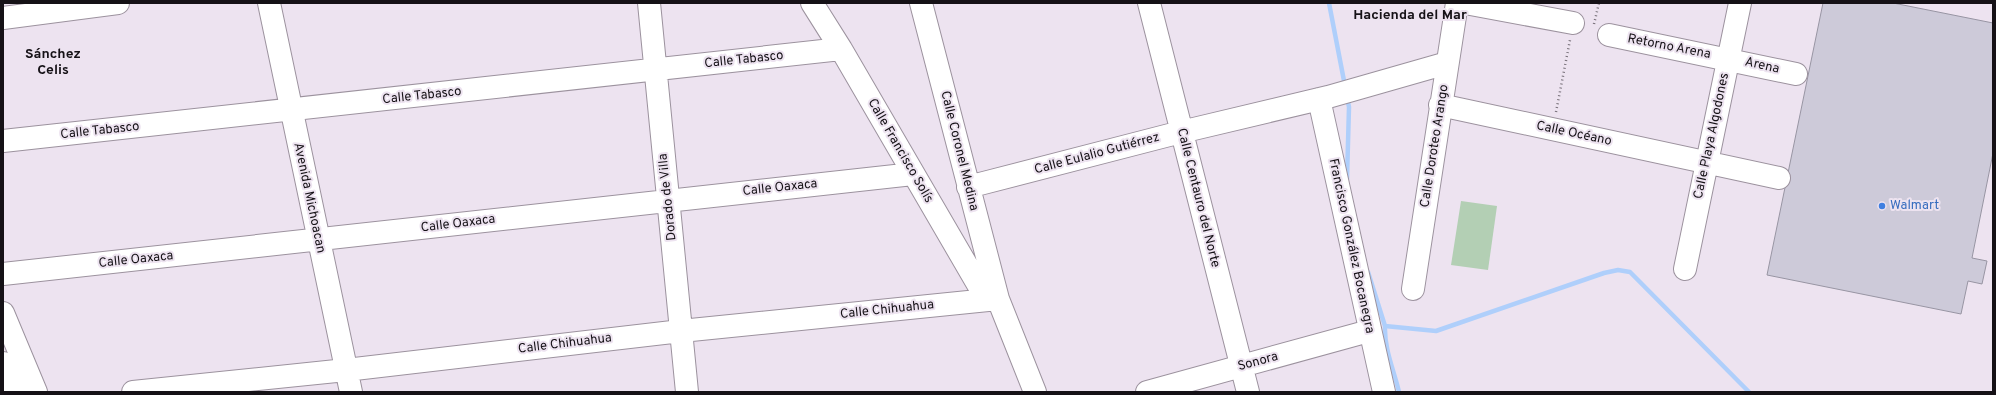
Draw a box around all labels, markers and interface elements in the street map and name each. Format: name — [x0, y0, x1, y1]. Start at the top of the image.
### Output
district label: Hacienda del Mar — [1353, 7, 1467, 24]
street label: Retorno Arena — [1626, 31, 1712, 63]
district label: Sánchez Celis — [25, 46, 81, 79]
street label: Calle Tabasco — [704, 48, 784, 72]
street label: Arena — [1743, 54, 1781, 78]
street label: Calle Playa Algodones — [1691, 72, 1733, 200]
street label: Calle Doroteo Arango — [1417, 83, 1453, 209]
street label: Calle Tabasco — [382, 84, 462, 108]
street label: Calle Coronel Medina — [936, 89, 982, 213]
street label: Calle Francisco Solís — [864, 96, 936, 206]
street label: Calle Océano — [1535, 118, 1613, 150]
street label: Calle Tabasco — [60, 119, 140, 143]
street label: Calle Centauro del Norte — [1173, 127, 1223, 269]
street label: Calle Eulalio Gutiérrez — [1033, 130, 1161, 178]
street label: Avenida Michoacan — [289, 141, 329, 255]
street label: Dorado de Villa — [655, 153, 681, 241]
street label: Francisco González Bocanegra — [1325, 157, 1377, 335]
street label: Calle Oaxaca — [742, 176, 818, 200]
place label: Walmart — [1890, 198, 1939, 214]
marker: Walmart — [1877, 201, 1887, 211]
street label: Calle Oaxaca — [420, 211, 496, 237]
street label: Calle Oaxaca — [98, 248, 174, 272]
street label: Calle Chihuahua — [839, 297, 935, 323]
street label: Calle Chihuahua — [517, 330, 613, 358]
street label: Sonora — [1236, 349, 1280, 375]

